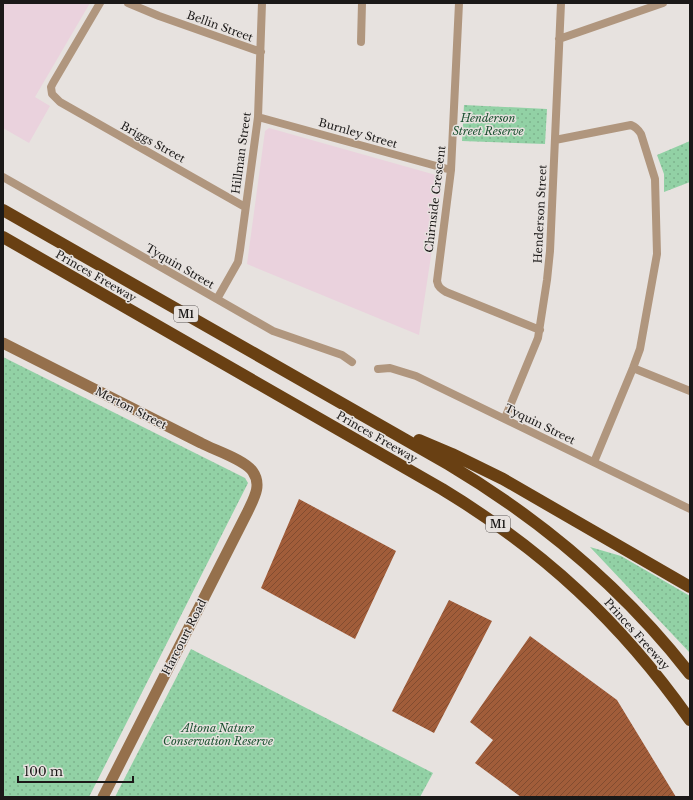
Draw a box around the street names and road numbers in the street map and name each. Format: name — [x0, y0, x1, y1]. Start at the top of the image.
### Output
street label: Bellin Street — [185, 8, 256, 45]
street label: Hillman Street — [228, 110, 254, 195]
street label: Burnley Street — [317, 115, 400, 151]
street label: Briggs Street — [118, 118, 189, 166]
street label: Chirnside Crescent — [421, 144, 449, 253]
street label: Henderson Street — [530, 163, 550, 264]
street label: Tyquin Street — [143, 241, 218, 292]
street label: Princes Freeway — [53, 247, 139, 305]
road number: M1 — [174, 306, 198, 322]
street label: Merton Street — [93, 384, 170, 432]
street label: Tyquin Street — [502, 401, 578, 448]
street label: Princes Freeway — [334, 408, 420, 466]
road number: M1 — [486, 516, 510, 532]
street label: Princes Freeway — [601, 595, 673, 673]
street label: Harcourt Road — [159, 596, 209, 677]

